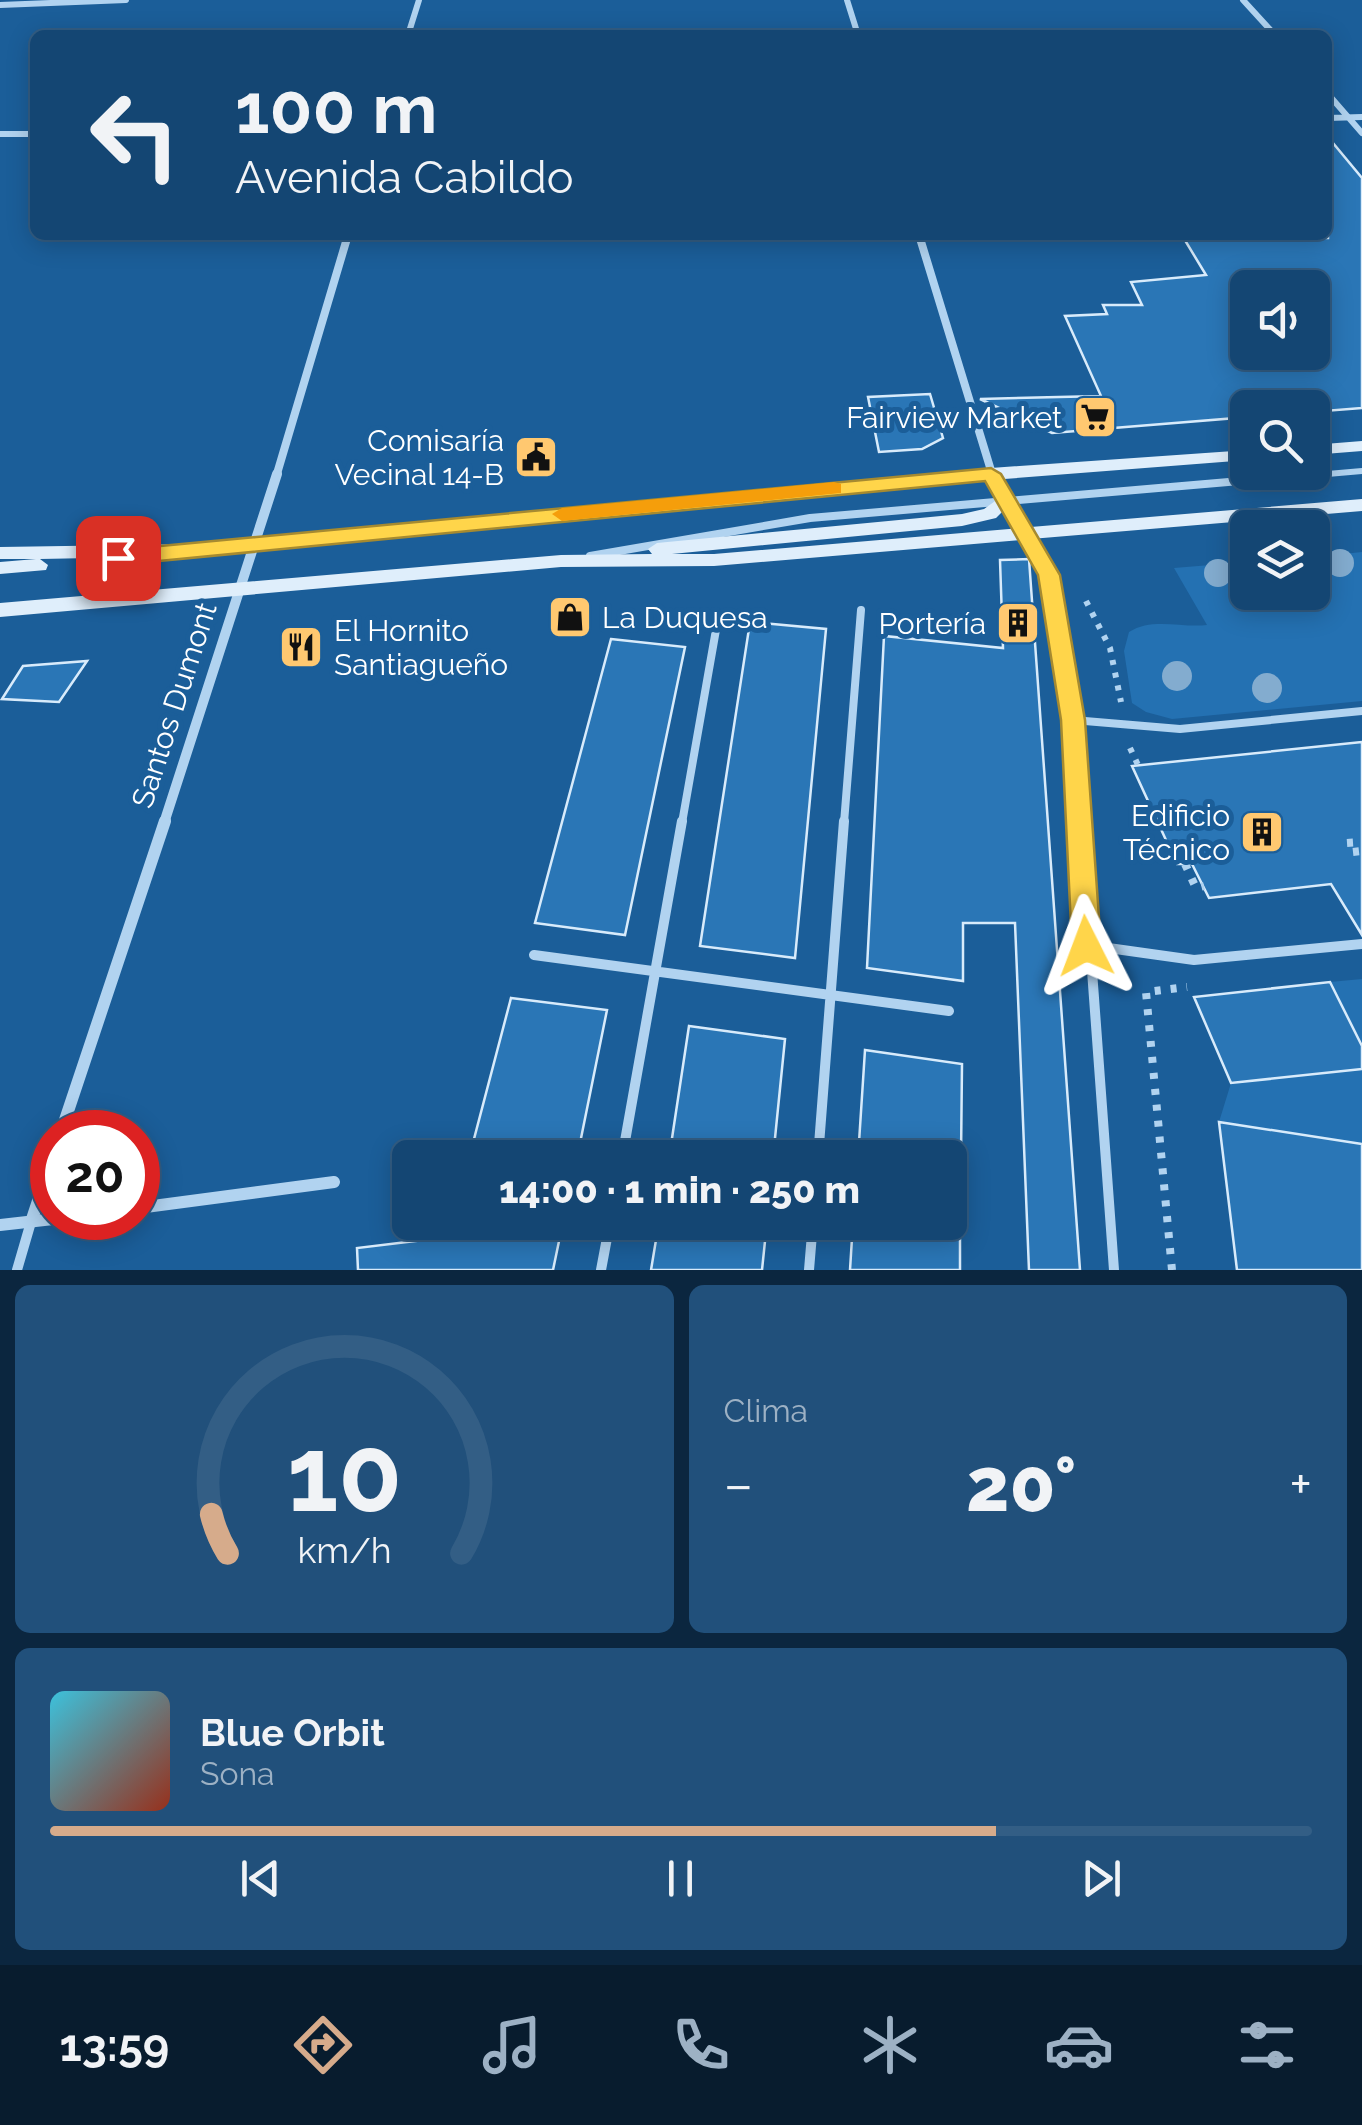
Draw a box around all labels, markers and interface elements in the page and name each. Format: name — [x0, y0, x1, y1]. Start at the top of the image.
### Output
text: 100 m — [235, 67, 438, 149]
icon: left — [70, 70, 200, 200]
text: Avenida Cabildo — [235, 151, 574, 204]
map controls — [1230, 270, 1330, 610]
button: sound — [1230, 270, 1330, 370]
button: search — [1230, 390, 1330, 490]
supermarket icon: Fairview Market — [1072, 394, 1118, 440]
place label: Fairview Market — [846, 400, 1062, 435]
place label: Comisaría Vecinal 14-B — [335, 423, 504, 492]
public building icon: Comisaría Vecinal 14-B — [513, 434, 559, 480]
button: layers — [1230, 510, 1330, 610]
pin — [76, 516, 161, 601]
icon: arrive — [91, 531, 146, 586]
shop icon: La Duquesa — [547, 594, 593, 640]
street label: Santos Dumont — [124, 598, 224, 812]
place label: La Duquesa — [602, 600, 768, 635]
building icon: Portería — [995, 600, 1041, 646]
place label: Portería — [878, 606, 986, 641]
place label: El Hornito Santiagueño — [334, 613, 508, 682]
restaurant icon: El Hornito Santiagueño — [278, 624, 324, 670]
place label: Edificio Técnico — [1123, 798, 1230, 867]
building icon: Edificio Técnico — [1239, 809, 1285, 855]
position arrow — [1034, 894, 1138, 998]
speed limit sign: 20 — [30, 1110, 160, 1240]
text: 14:00 · 1 min · 250 m — [499, 1167, 860, 1212]
text: Clima — [724, 1392, 808, 1429]
text: 10 — [287, 1413, 402, 1535]
text: 20° — [966, 1440, 1076, 1529]
text: − — [724, 1452, 753, 1517]
text: + — [1289, 1452, 1312, 1517]
text: km/h — [297, 1529, 391, 1571]
text: Blue Orbit — [200, 1710, 385, 1755]
text: Sona — [200, 1755, 275, 1792]
icon: previous — [233, 1851, 288, 1906]
icon: pause — [653, 1851, 708, 1906]
icon: next — [1074, 1851, 1129, 1906]
icon: directions — [288, 2010, 358, 2080]
icon: music — [477, 2010, 547, 2080]
icon: phone — [666, 2010, 736, 2080]
icon: climate — [855, 2010, 925, 2080]
icon: car — [1044, 2010, 1114, 2080]
icon: filters — [1232, 2010, 1302, 2080]
text: 13:59 — [59, 2019, 169, 2072]

